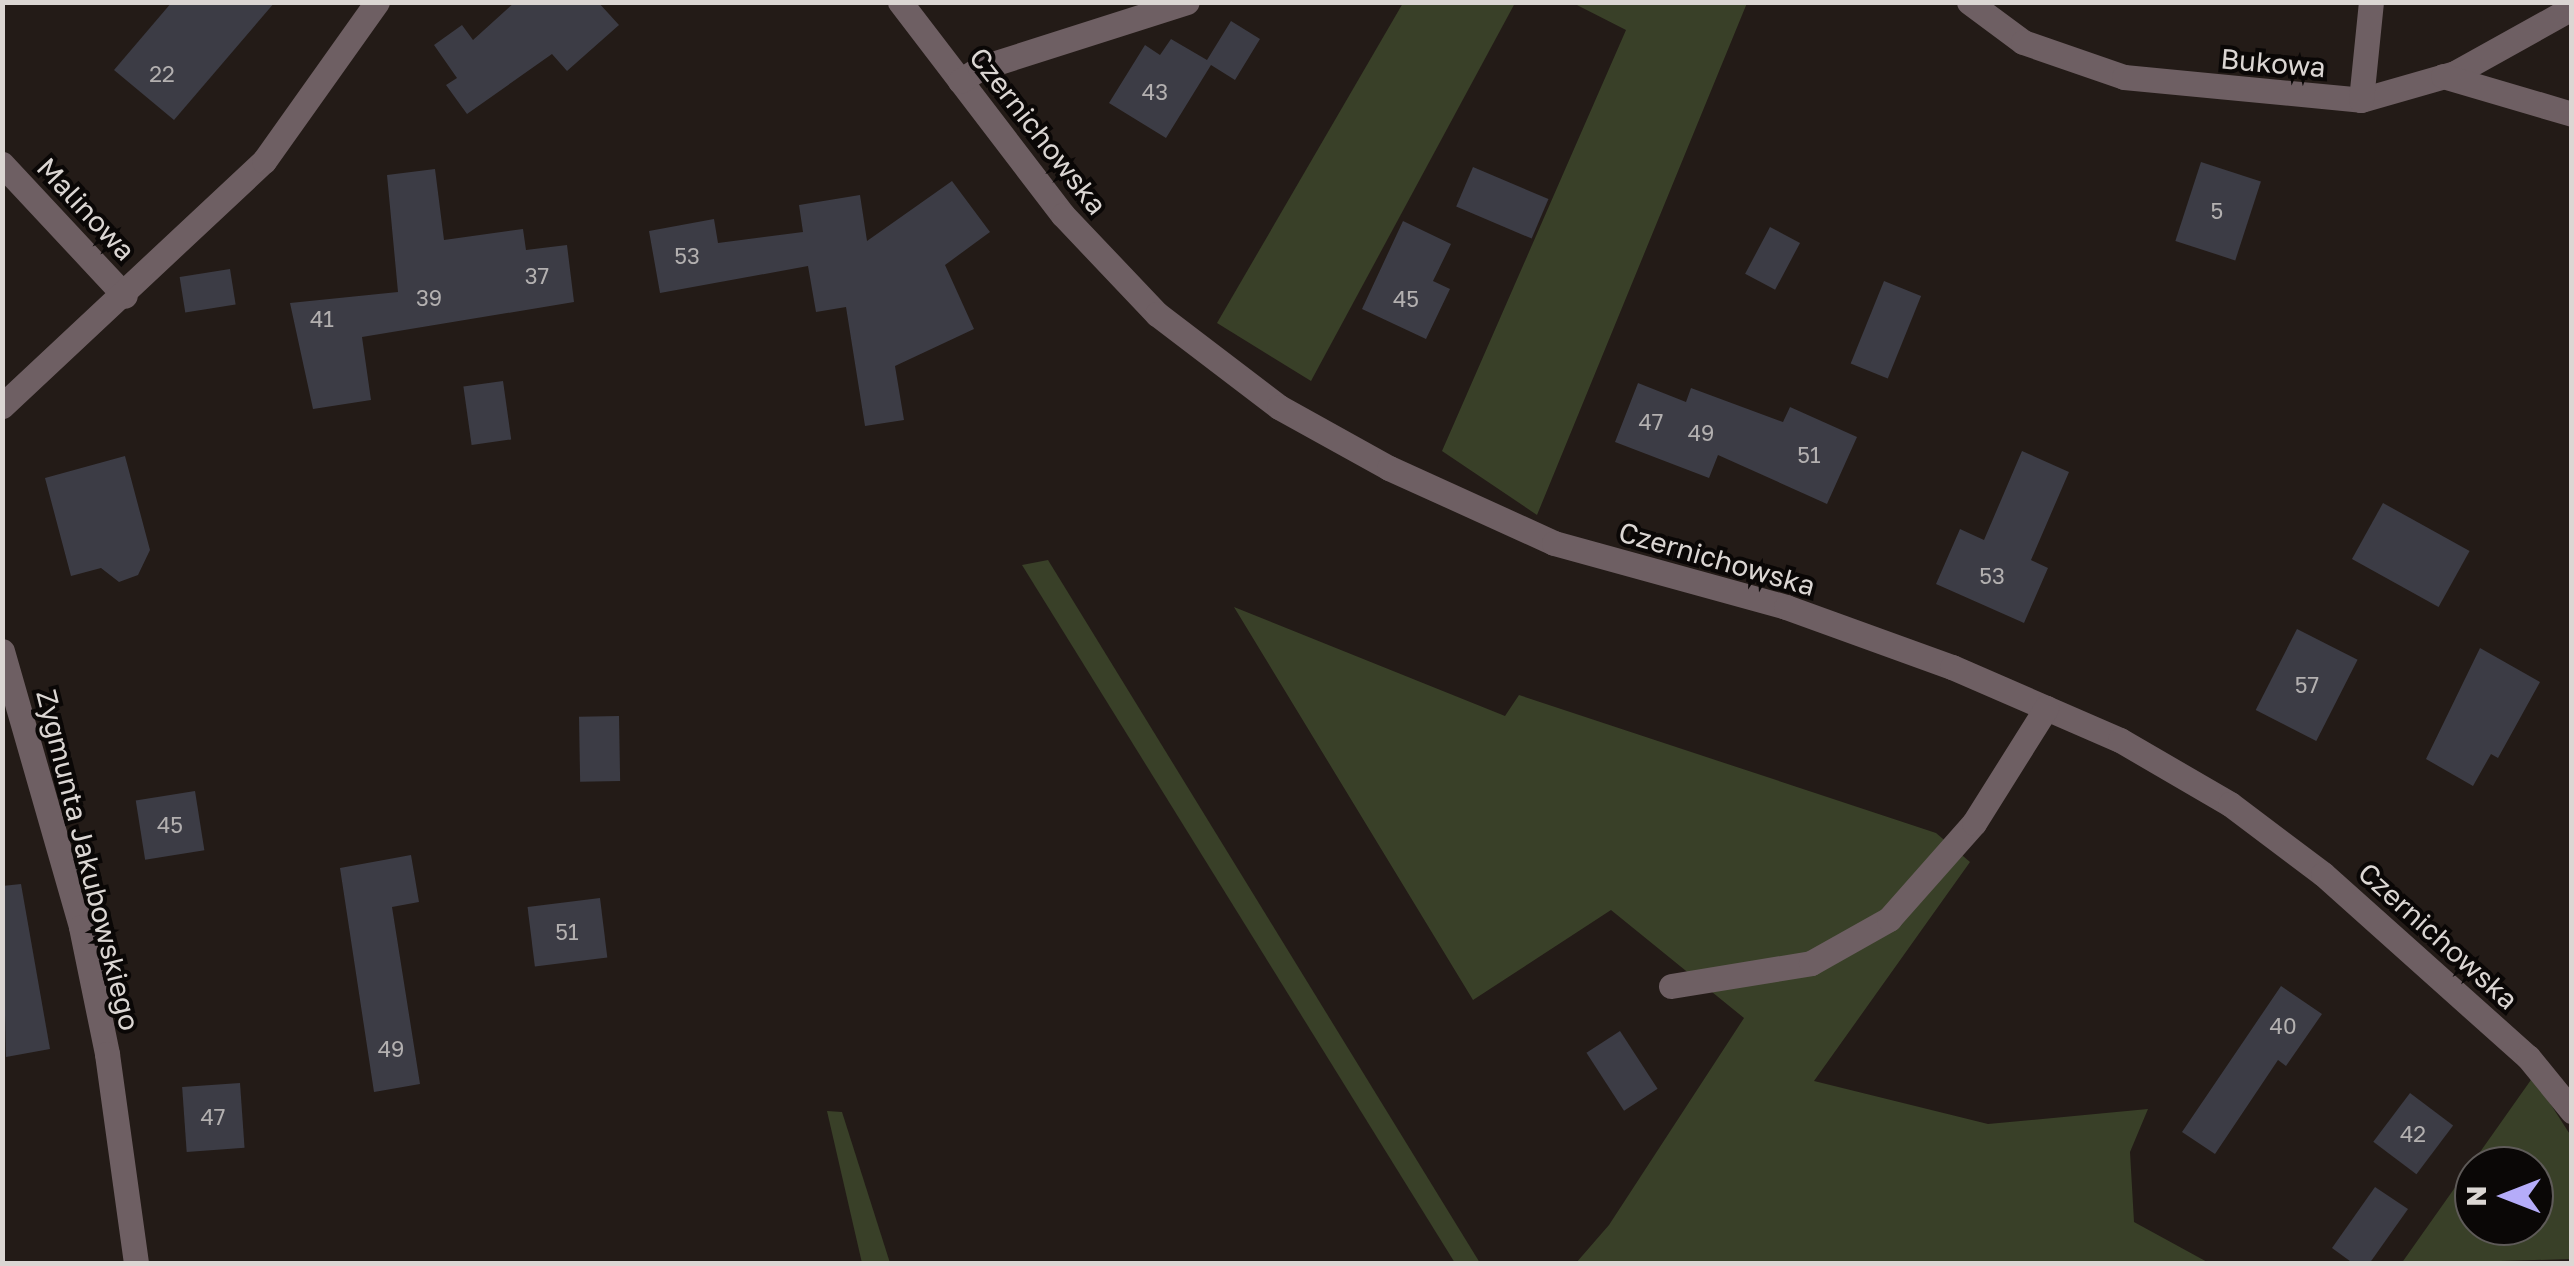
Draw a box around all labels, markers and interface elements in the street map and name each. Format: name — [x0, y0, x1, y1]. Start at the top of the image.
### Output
street label: Czernichowska — [962, 41, 1114, 221]
street label: Bukowa — [2219, 42, 2327, 84]
house number: 22 — [149, 61, 175, 87]
house number: 43 — [1142, 79, 1168, 105]
street label: Malinowa — [30, 151, 142, 267]
house number: 5 — [2211, 198, 2223, 224]
house number: 53 — [674, 243, 700, 269]
house number: 37 — [525, 263, 549, 289]
house number: 39 — [416, 285, 442, 311]
house number: 45 — [1393, 286, 1419, 312]
house number: 41 — [310, 306, 334, 332]
house number: 47 — [1638, 409, 1664, 435]
house number: 49 — [1688, 420, 1714, 446]
house number: 51 — [1797, 442, 1821, 468]
street label: Czernichowska — [1615, 515, 1819, 603]
house number: 53 — [1979, 563, 2005, 589]
house number: 57 — [2295, 672, 2319, 698]
street label: Zygmunta Jakubowskiego — [29, 686, 147, 1034]
house number: 45 — [157, 812, 183, 838]
street label: Czernichowska — [2351, 856, 2525, 1016]
house number: 51 — [555, 919, 579, 945]
house number: 40 — [2269, 1013, 2297, 1039]
house number: 49 — [378, 1036, 404, 1062]
house number: 47 — [200, 1104, 226, 1130]
house number: 42 — [2400, 1121, 2426, 1147]
north arrow — [2454, 1146, 2554, 1246]
text: N — [2459, 1185, 2492, 1207]

